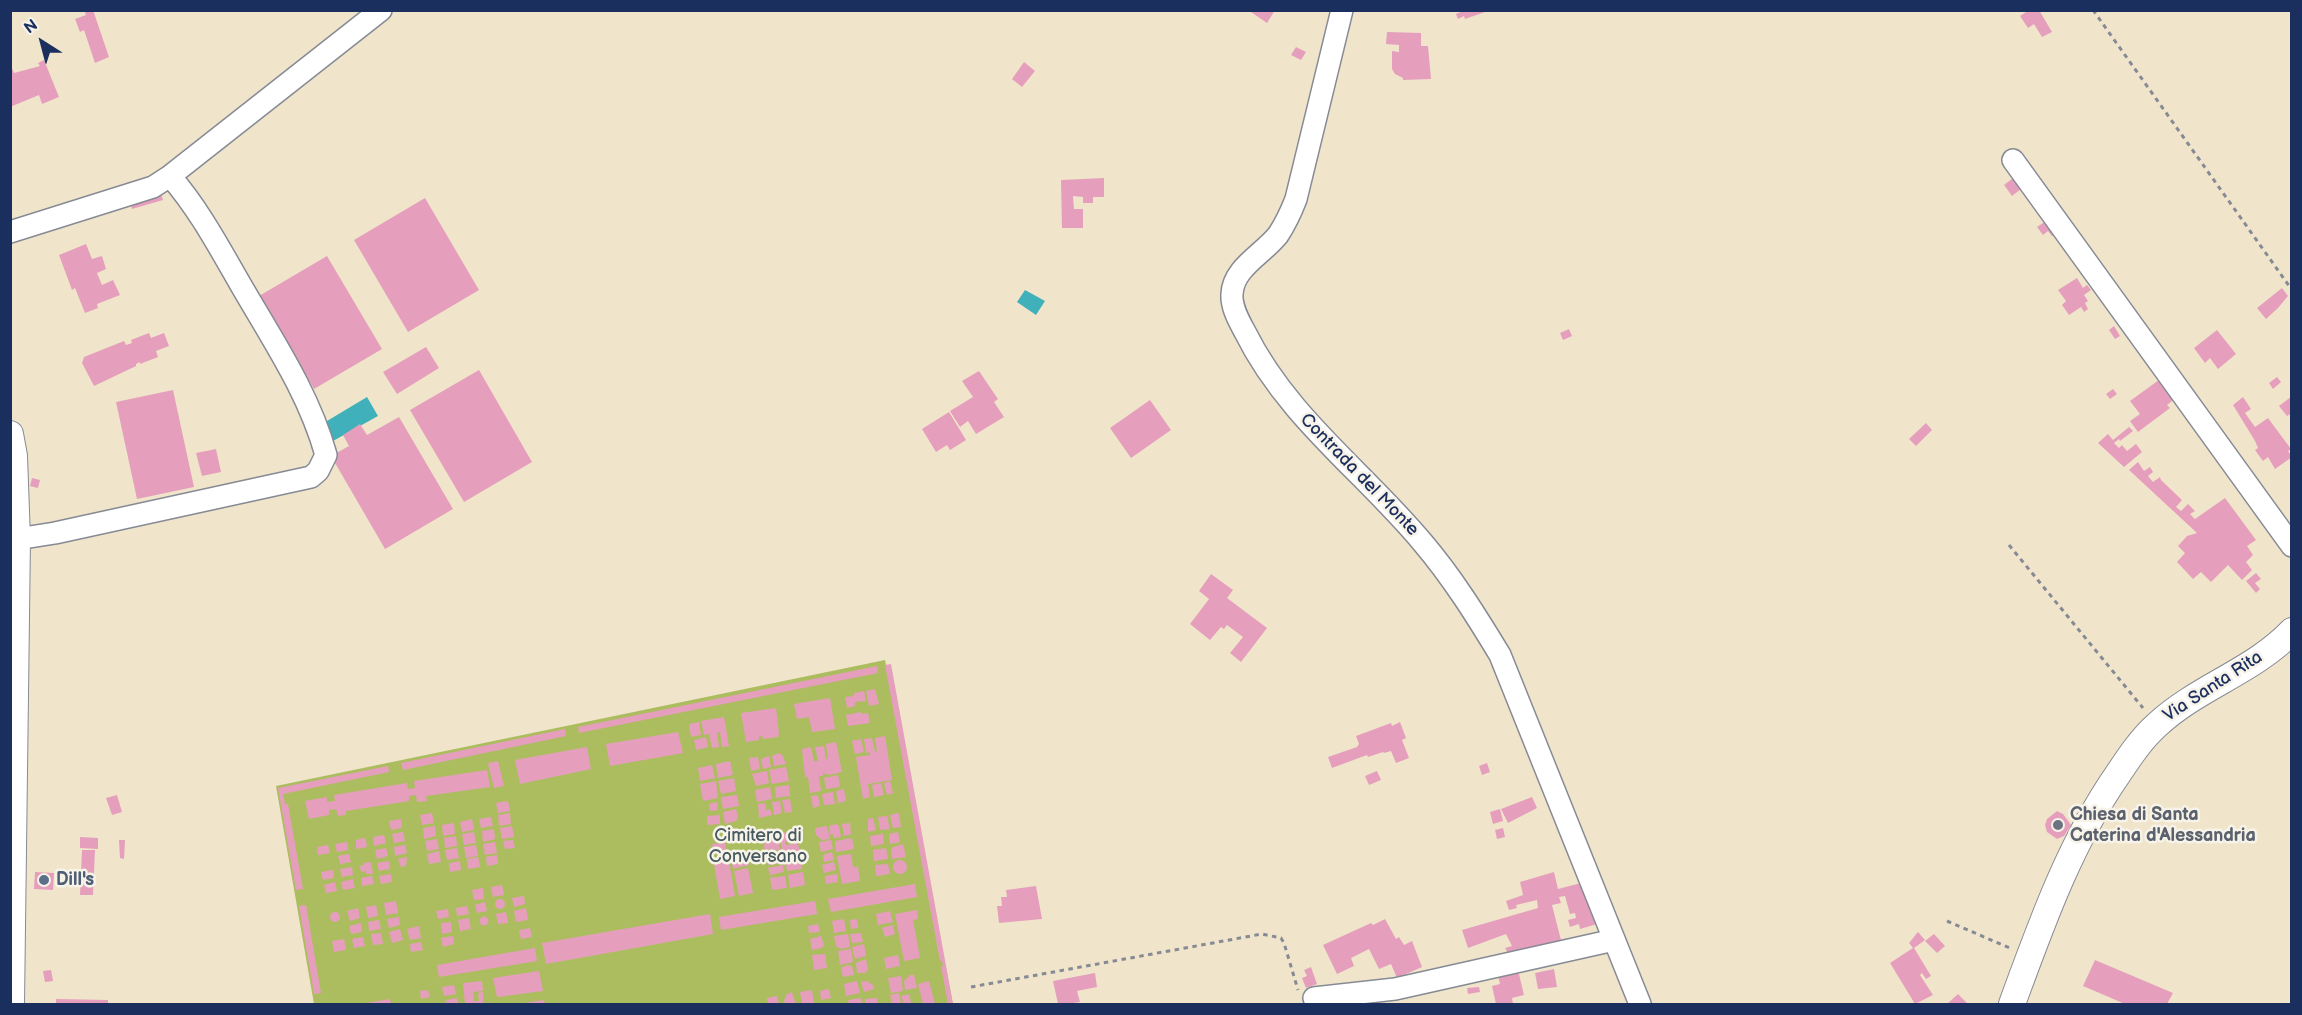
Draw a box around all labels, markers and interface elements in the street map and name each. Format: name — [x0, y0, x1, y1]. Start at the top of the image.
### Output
north arrow — [12, 12, 72, 72]
text: N — [21, 16, 42, 38]
street label: Contrada del Monte — [1295, 409, 1423, 541]
street label: Via Santa Rita — [2159, 647, 2267, 727]
place label: Chiesa di Santa Caterina d'Alessandria — [2070, 804, 2256, 846]
marker: Chiesa di Santa Caterina d'Alessandria — [2051, 818, 2065, 832]
park label: Cimitero di Conversano — [709, 825, 807, 868]
place label: Dill's — [56, 869, 94, 891]
marker: Dill's — [37, 873, 51, 887]

